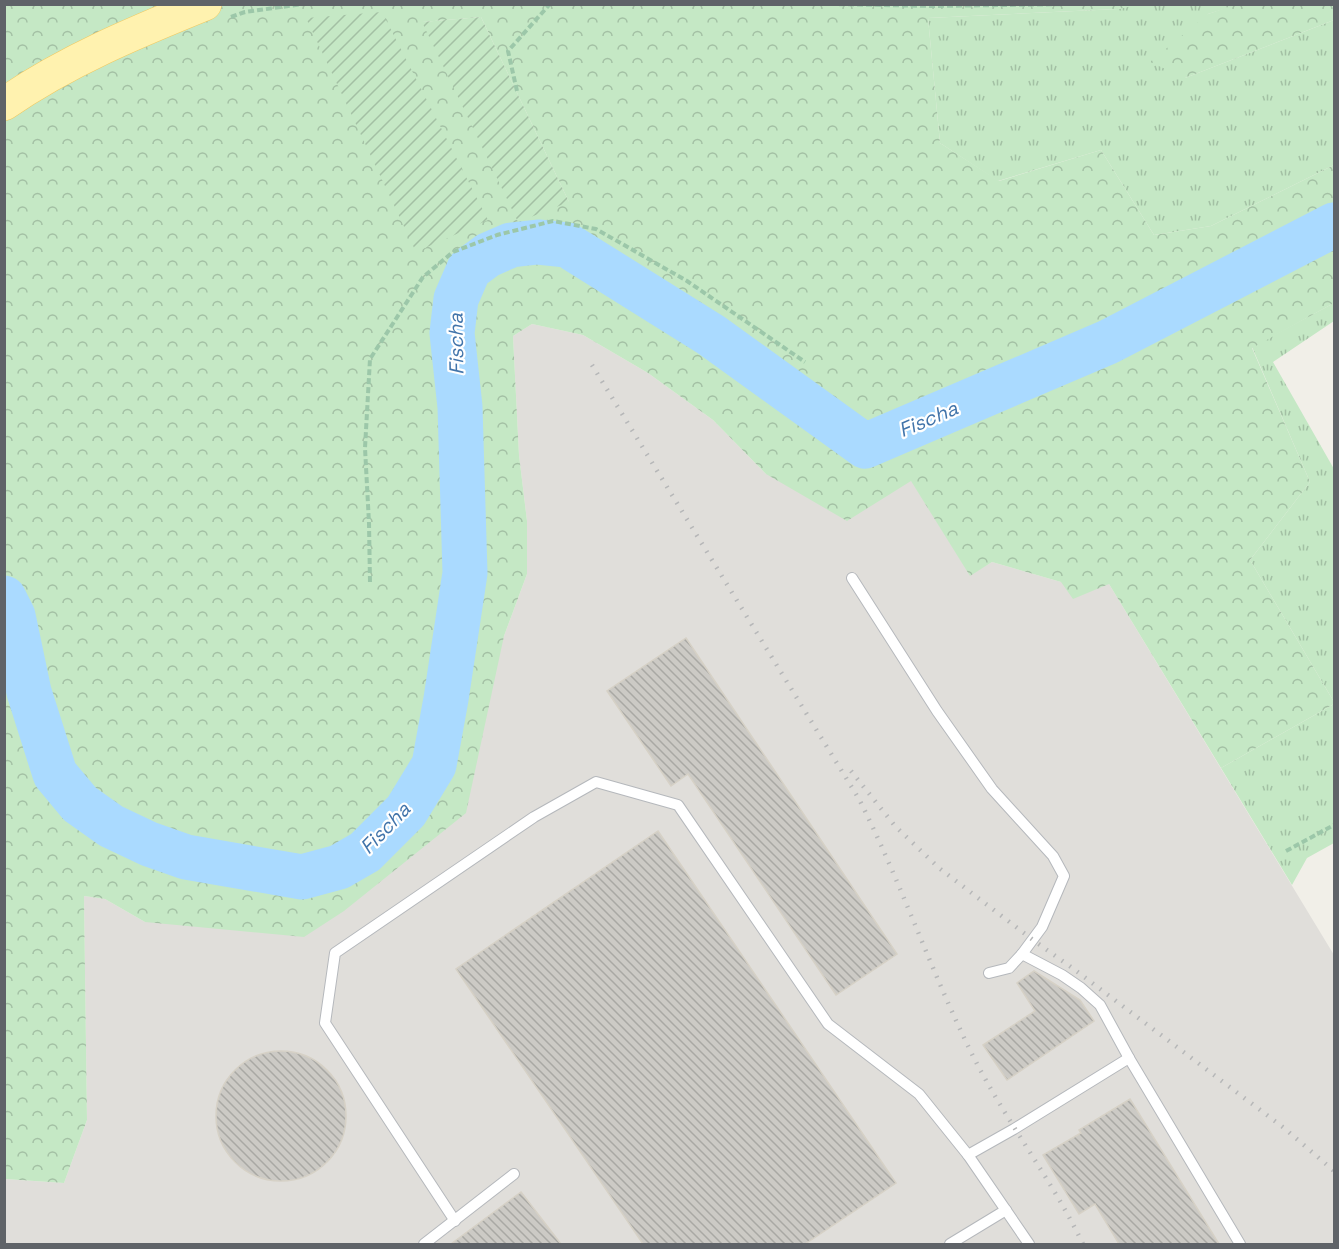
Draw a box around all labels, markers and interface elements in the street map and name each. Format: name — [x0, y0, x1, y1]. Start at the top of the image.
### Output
water label: Fischa — [442, 312, 470, 375]
water label: Fischa — [894, 395, 962, 443]
water label: Fischa — [354, 796, 416, 859]

